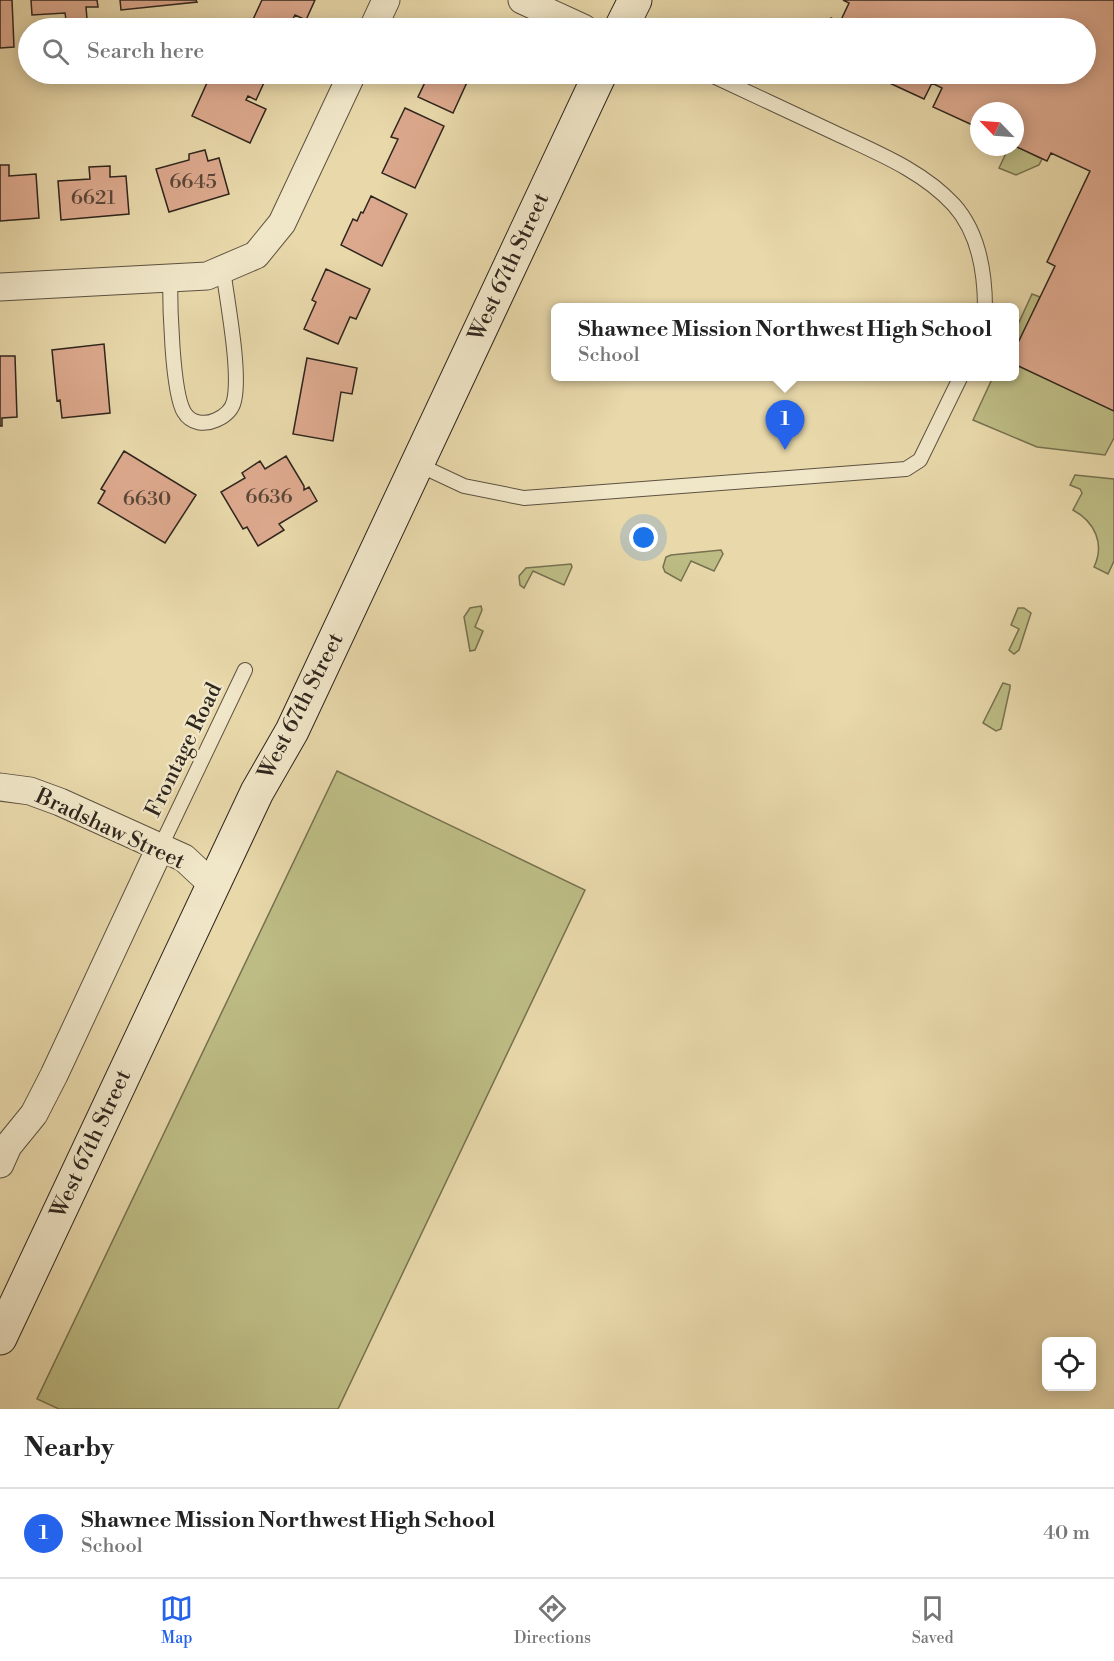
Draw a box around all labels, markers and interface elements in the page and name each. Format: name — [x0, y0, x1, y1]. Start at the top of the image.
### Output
search box — [18, 18, 1096, 84]
icon: search — [39, 35, 72, 68]
text: Search here — [87, 38, 204, 65]
north arrow — [970, 102, 1024, 156]
house number: 6645 — [169, 170, 217, 195]
house number: 6621 — [71, 186, 116, 211]
street label: West 67th Street — [462, 188, 555, 346]
popup — [551, 303, 1019, 381]
text: Shawnee Mission Northwest High School — [578, 316, 992, 343]
text: School — [578, 343, 640, 368]
pin: 1 — [766, 400, 804, 450]
house number: 6636 — [245, 485, 293, 510]
house number: 6630 — [123, 487, 171, 512]
your location — [629, 523, 658, 552]
street label: West 67th Street — [252, 628, 350, 785]
street label: Frontage Road — [140, 678, 228, 822]
street label: Bradshaw Street — [30, 782, 189, 875]
street label: West 67th Street — [44, 1065, 137, 1223]
map controls — [1042, 1337, 1096, 1391]
button: locate — [1042, 1337, 1096, 1391]
text: Nearby — [24, 1432, 114, 1464]
text: Shawnee Mission Northwest High School — [81, 1507, 495, 1534]
text: 1 — [39, 1521, 48, 1546]
text: 40 m — [1043, 1521, 1090, 1546]
text: School — [81, 1534, 143, 1559]
tab: Map — [160, 1592, 193, 1648]
tab: Directions — [514, 1592, 591, 1648]
tab: Saved — [912, 1592, 954, 1648]

